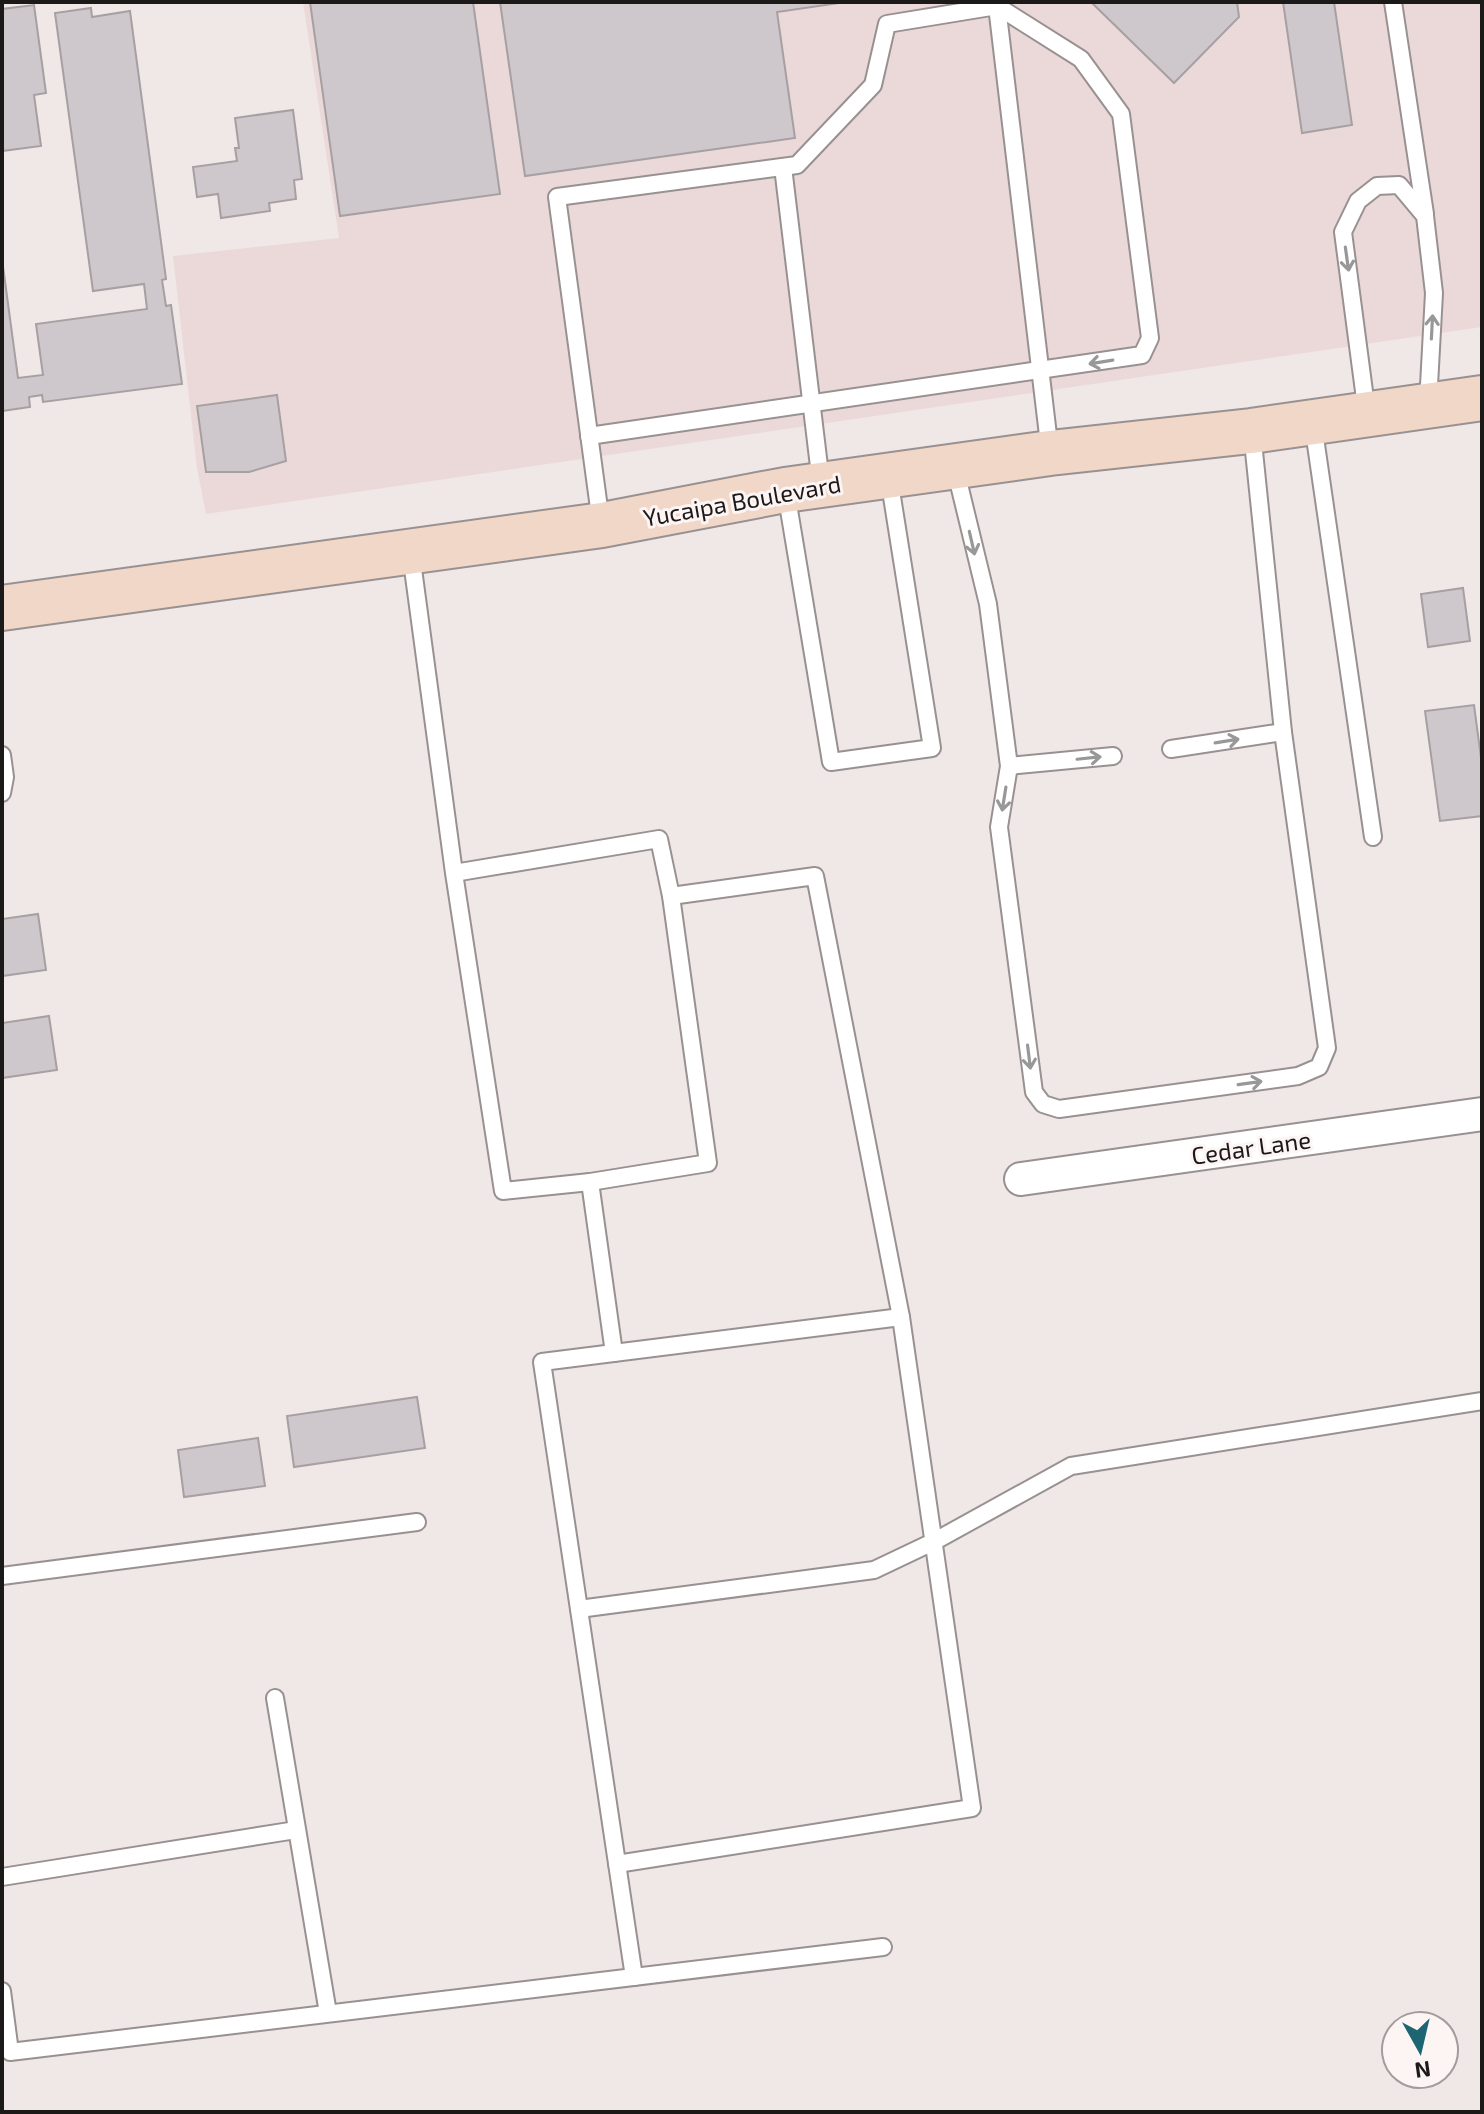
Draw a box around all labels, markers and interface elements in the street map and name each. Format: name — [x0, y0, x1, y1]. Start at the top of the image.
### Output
one-way arrow — [1340, 246, 1355, 271]
one-way arrow — [1425, 314, 1440, 341]
one-way arrow — [1089, 355, 1115, 370]
street label: Yucaipa Boulevard — [641, 468, 843, 532]
one-way arrow — [965, 529, 980, 555]
one-way arrow — [1214, 732, 1239, 747]
one-way arrow — [1075, 751, 1102, 766]
one-way arrow — [996, 786, 1011, 811]
one-way arrow — [1022, 1043, 1037, 1069]
one-way arrow — [1237, 1075, 1262, 1090]
street label: Cedar Lane — [1189, 1124, 1313, 1170]
north arrow — [1380, 2010, 1460, 2090]
text: N — [1413, 2057, 1433, 2085]

